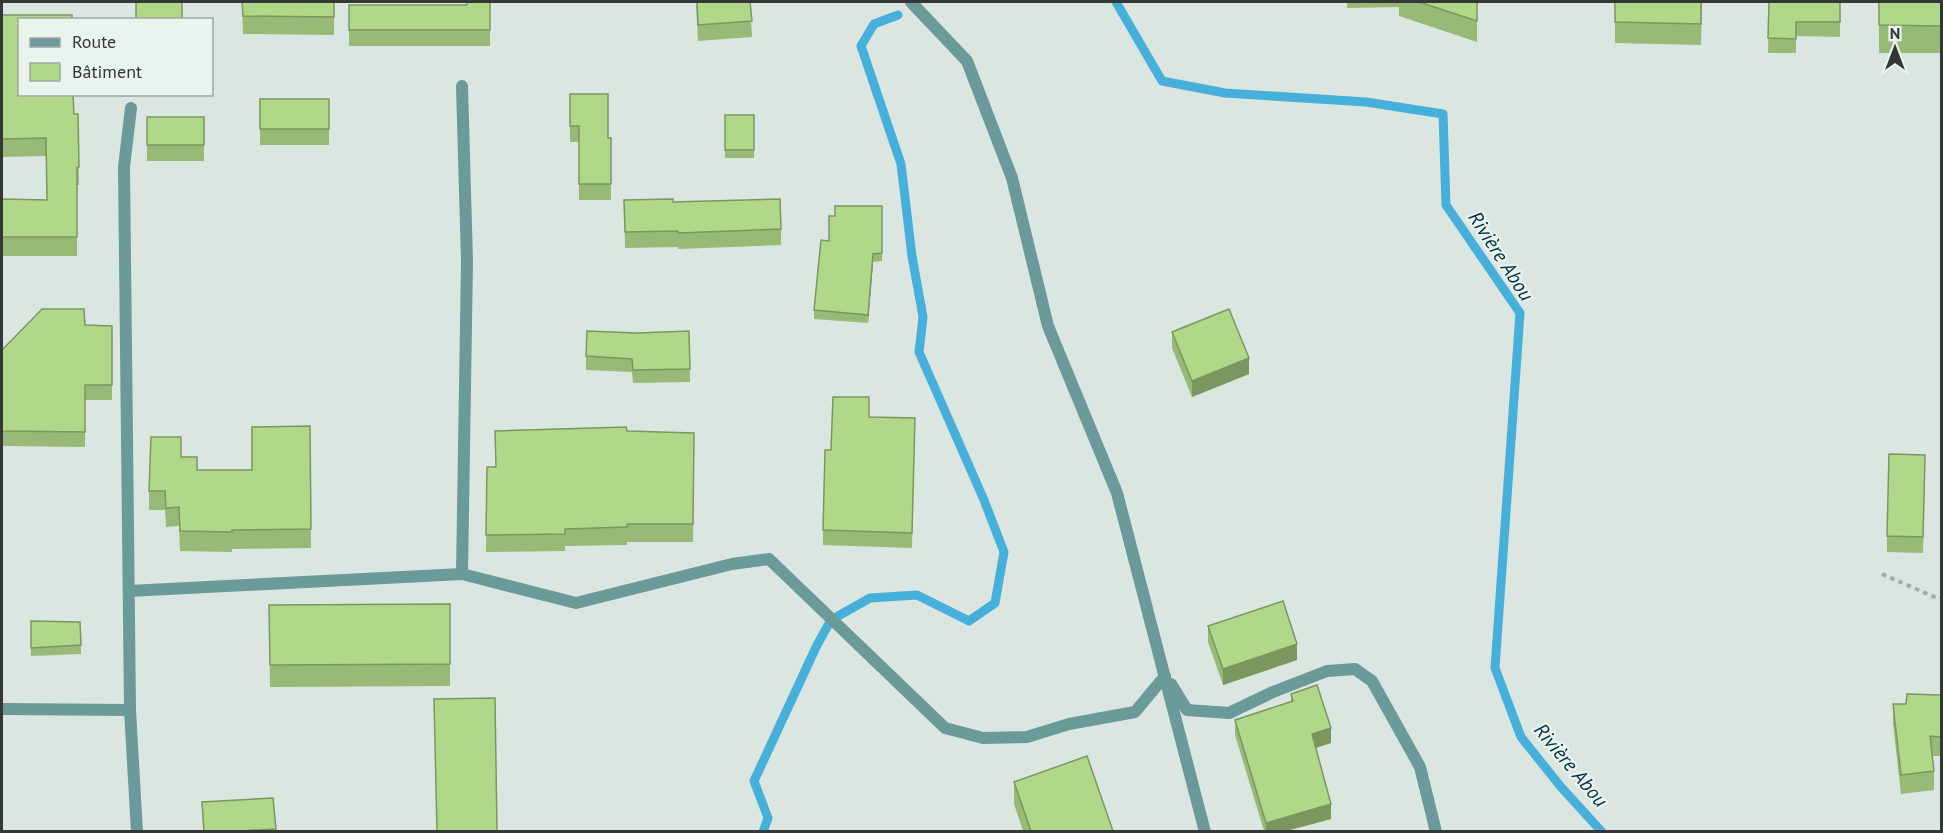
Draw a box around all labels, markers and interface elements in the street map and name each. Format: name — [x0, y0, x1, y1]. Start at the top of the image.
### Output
legend — [18, 18, 213, 96]
north arrow — [1865, 18, 1925, 78]
text: N — [1890, 23, 1900, 43]
text: Route — [72, 30, 116, 53]
text: Bâtiment — [72, 60, 142, 83]
water label: Rivière Abou — [1462, 206, 1540, 306]
water label: Rivière Abou — [1528, 718, 1614, 812]

